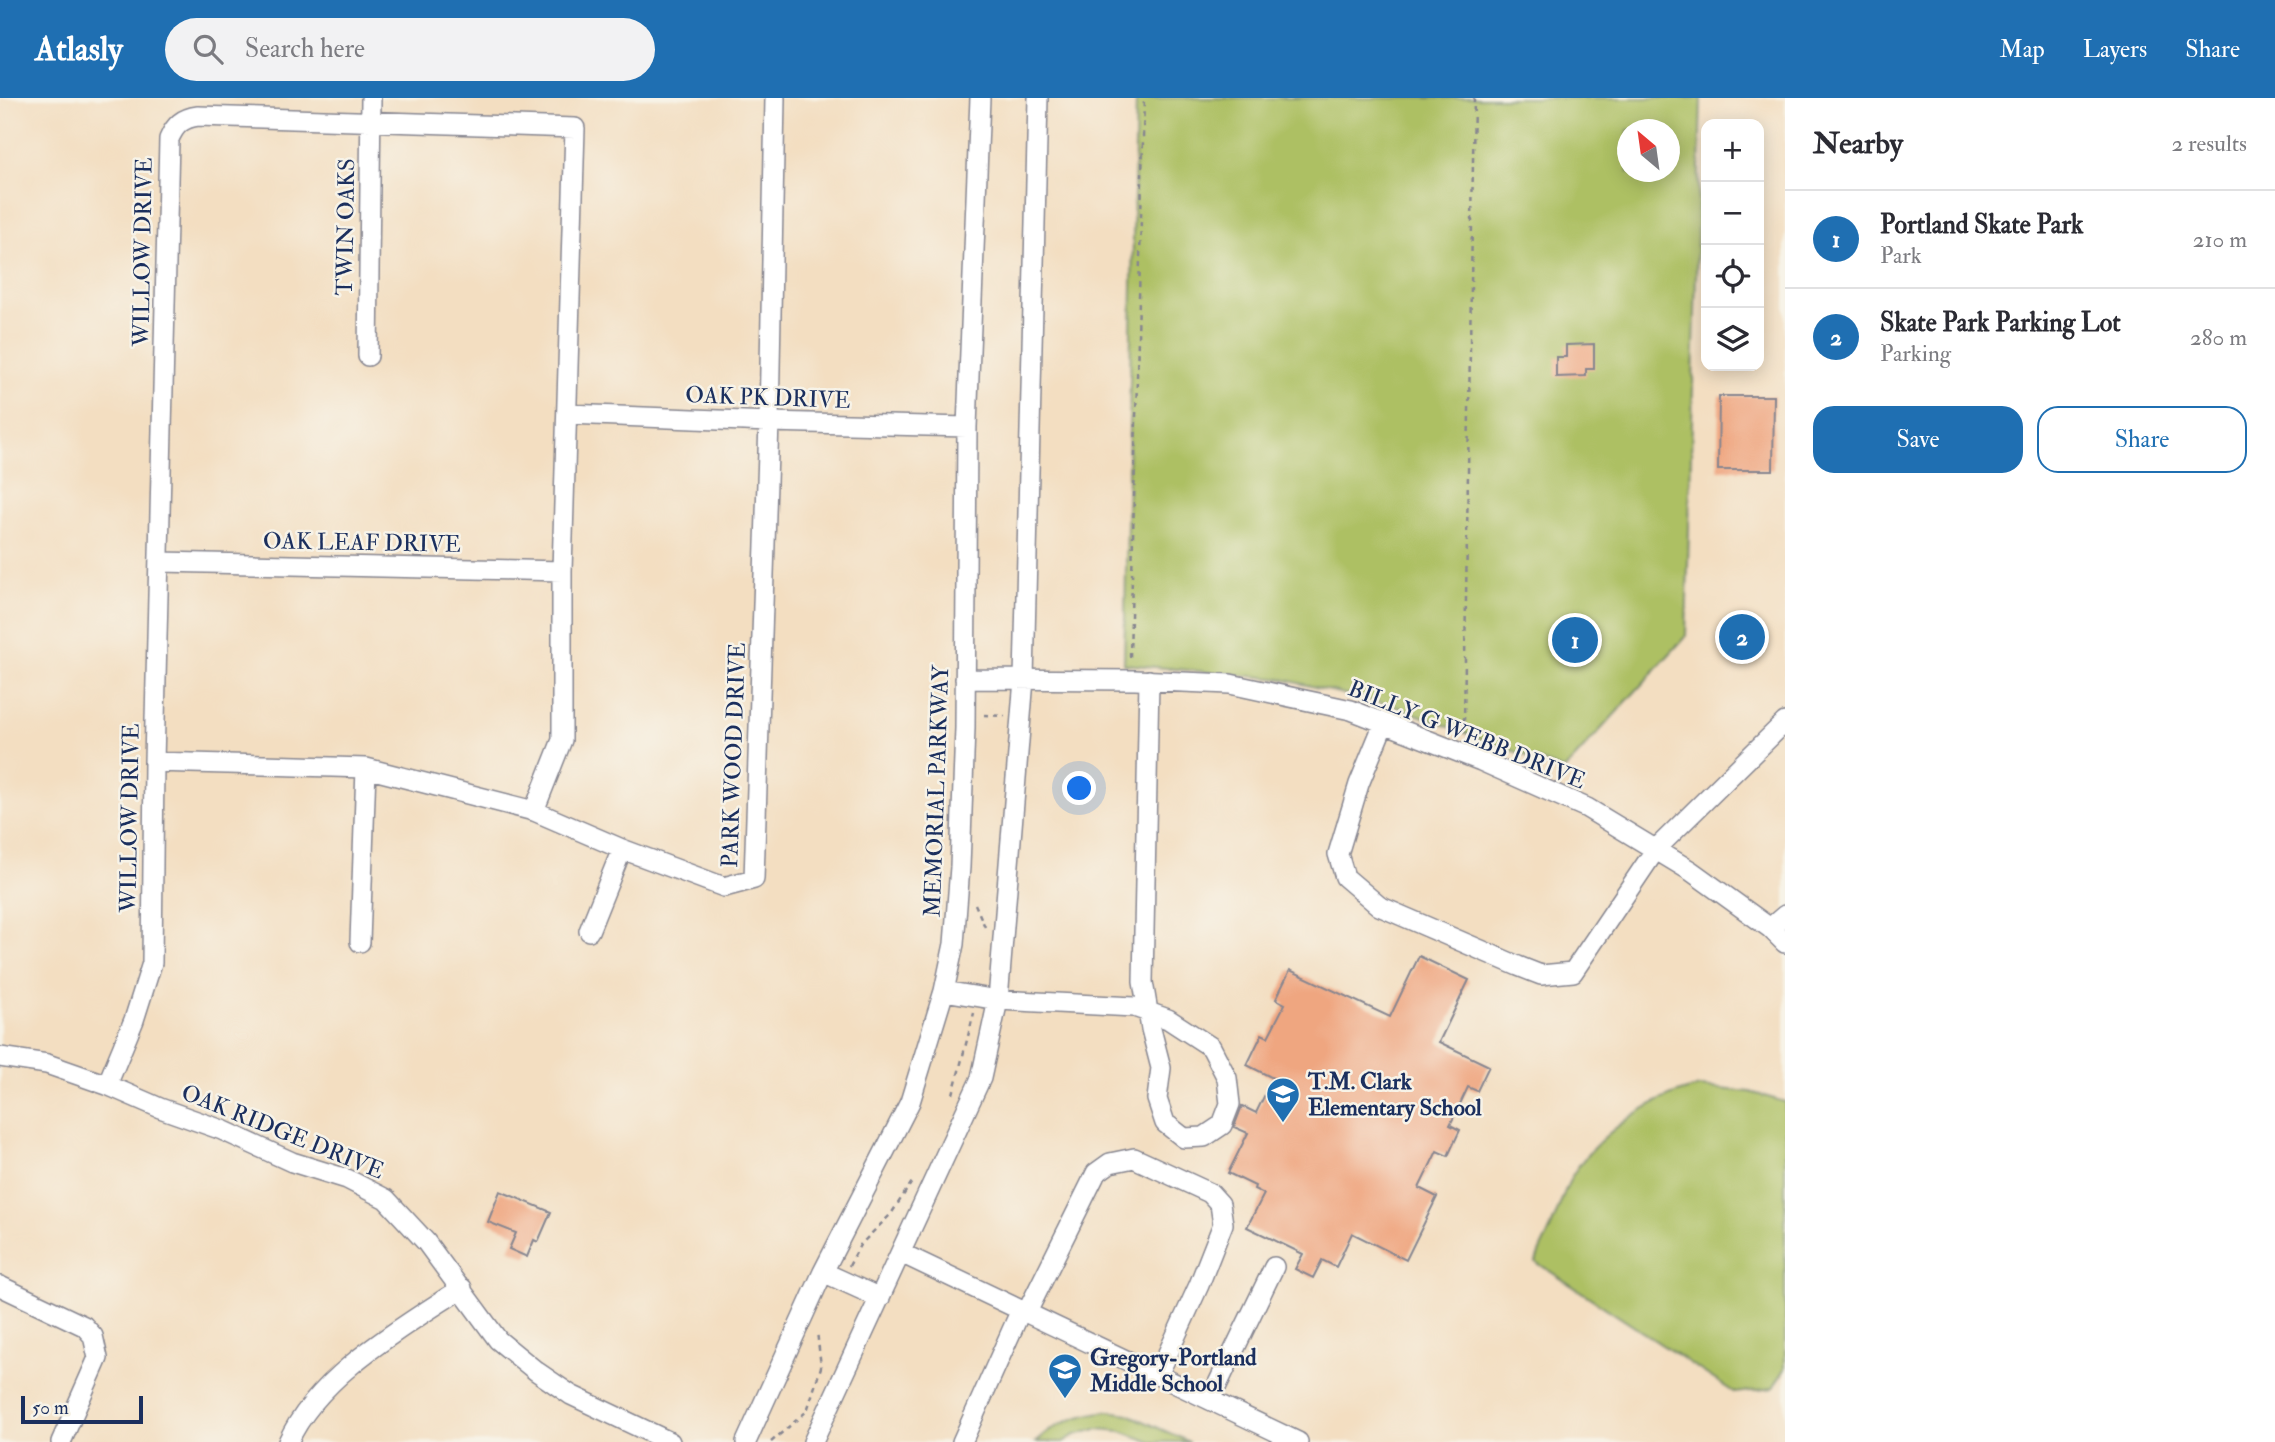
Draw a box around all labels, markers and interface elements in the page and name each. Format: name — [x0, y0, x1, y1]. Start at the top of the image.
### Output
search box — [165, 18, 655, 81]
text: Atlasly — [35, 29, 123, 70]
icon: search — [189, 30, 227, 68]
text: Search here — [245, 33, 365, 65]
text: Map — [2000, 34, 2045, 65]
text: Layers — [2083, 34, 2147, 65]
text: Share — [2185, 34, 2240, 65]
north arrow — [1617, 119, 1680, 182]
map controls — [1701, 119, 1764, 371]
button: + — [1701, 119, 1764, 182]
text: Nearby — [1813, 125, 1903, 162]
text: 2 results — [2172, 129, 2247, 158]
street label: WILLOW DRIVE — [126, 157, 159, 348]
street label: TWIN OAKS — [330, 158, 361, 296]
button: − — [1701, 182, 1764, 245]
text: Portland Skate Park — [1880, 209, 2084, 241]
text: 1 — [1832, 225, 1840, 254]
text: 210 m — [2193, 225, 2247, 254]
text: Park — [1880, 241, 1922, 270]
button: locate — [1701, 245, 1764, 308]
text: Skate Park Parking Lot — [1880, 307, 2121, 339]
button: layers — [1701, 308, 1764, 371]
text: 2 — [1830, 323, 1842, 352]
text: 280 m — [2190, 323, 2247, 352]
text: Parking — [1880, 339, 1951, 368]
street label: OAK PK DRIVE — [685, 380, 851, 415]
button: Save — [1813, 406, 2023, 473]
button: Share — [2037, 406, 2247, 473]
street label: OAK LEAF DRIVE — [263, 526, 461, 559]
pin: 2 — [1719, 611, 1765, 663]
pin: 1 — [1552, 614, 1598, 666]
street label: PARK WOOD DRIVE — [715, 642, 752, 868]
street label: MEMORIAL PARKWAY — [918, 663, 955, 918]
street label: BILLY G WEBB DRIVE — [1344, 674, 1590, 795]
street label: WILLOW DRIVE — [113, 723, 146, 914]
your location — [1062, 771, 1096, 805]
place label: T.M. Clark Elementary School — [1307, 1067, 1483, 1123]
school or university icon: T.M. Clark Elementary School — [1264, 1075, 1302, 1124]
street label: OAK RIDGE DRIVE — [177, 1078, 388, 1185]
place label: Gregory-Portland Middle School — [1089, 1343, 1257, 1398]
school or university icon: Gregory-Portland Middle School — [1046, 1351, 1084, 1400]
scale bar — [21, 1393, 144, 1425]
text: 50 m — [32, 1396, 69, 1420]

